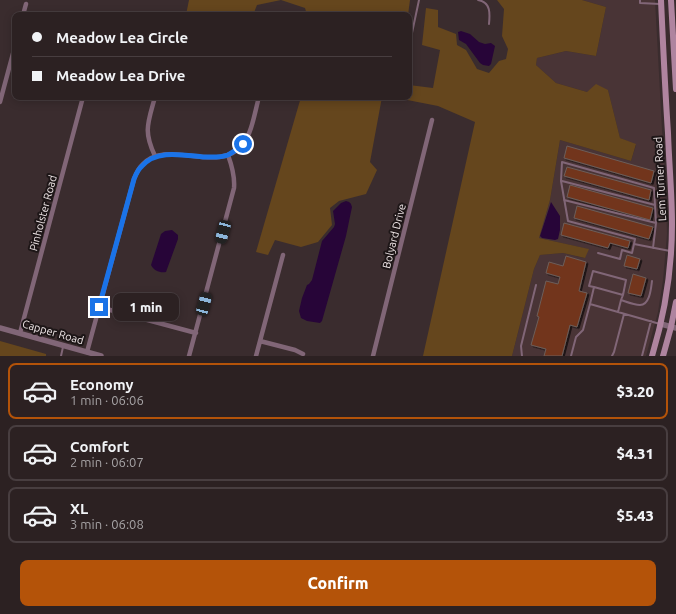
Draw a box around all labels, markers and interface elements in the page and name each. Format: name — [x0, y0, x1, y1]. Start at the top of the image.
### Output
text: Meadow Lea Circle — [56, 29, 188, 46]
text: Meadow Lea Drive — [56, 67, 185, 84]
route start — [234, 135, 252, 153]
street label: Lem Turner Road — [652, 137, 668, 221]
street label: Pinholster Road — [27, 174, 59, 252]
street label: Bolyard Drive — [380, 202, 408, 270]
car — [214, 219, 232, 245]
car — [195, 291, 213, 317]
callout: 1 min — [113, 293, 179, 321]
route end — [90, 298, 108, 316]
text: 1 min — [129, 300, 163, 314]
street label: Capper Road — [21, 317, 85, 347]
icon: car — [22, 373, 58, 409]
text: Economy — [70, 376, 134, 393]
text: $3.20 — [616, 383, 654, 400]
text: 1 min · 06:06 — [70, 393, 144, 407]
icon: car — [22, 435, 58, 471]
text: Comfort — [70, 438, 129, 455]
text: $4.31 — [616, 445, 654, 462]
text: 2 min · 06:07 — [70, 455, 144, 469]
icon: car — [22, 497, 58, 533]
text: XL — [70, 500, 88, 517]
text: $5.43 — [616, 507, 654, 524]
text: 3 min · 06:08 — [70, 517, 144, 531]
button: Confirm — [20, 560, 656, 606]

